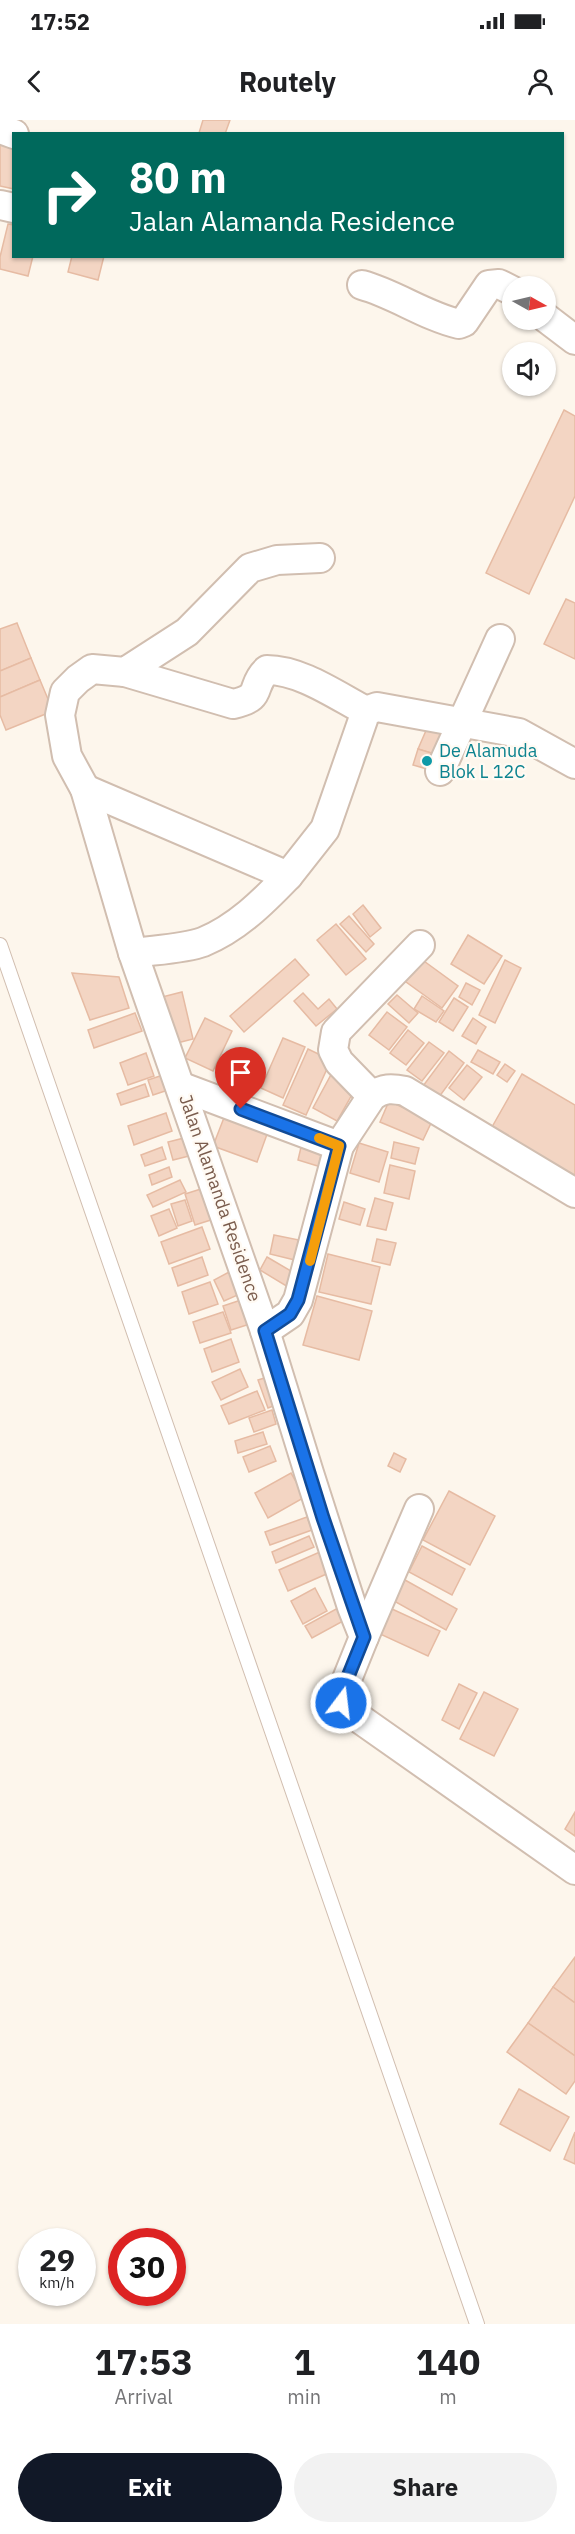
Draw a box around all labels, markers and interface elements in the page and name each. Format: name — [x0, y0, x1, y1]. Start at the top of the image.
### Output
text: 17:52 — [30, 7, 90, 36]
text: Routely — [239, 64, 336, 99]
icon: back — [18, 65, 51, 98]
icon: person — [524, 65, 557, 98]
text: 80 m — [129, 150, 227, 205]
icon: right — [30, 156, 108, 234]
text: Jalan Alamanda Residence — [129, 203, 455, 238]
north arrow — [502, 276, 556, 330]
map controls — [502, 276, 556, 396]
button: sound — [502, 342, 556, 396]
place label: De Alamuda Blok L 12C — [439, 739, 538, 783]
marker: De Alamuda Blok L 12C — [420, 754, 434, 768]
pin — [215, 1047, 266, 1109]
icon: arrive — [224, 1056, 257, 1089]
street label: Jalan Alamanda Residence — [174, 1091, 267, 1304]
position arrow — [309, 1671, 373, 1735]
speed limit sign: 30 — [108, 2228, 186, 2306]
text: 29 — [39, 2240, 75, 2279]
text: km/h — [39, 2273, 75, 2292]
text: 17:53 — [95, 2338, 193, 2385]
text: 1 — [293, 2338, 315, 2385]
text: 140 — [416, 2338, 480, 2385]
text: Arrival — [115, 2383, 173, 2410]
text: min — [287, 2383, 321, 2410]
text: m — [439, 2383, 457, 2410]
button: Exit — [18, 2453, 282, 2522]
button: Share — [294, 2453, 557, 2522]

